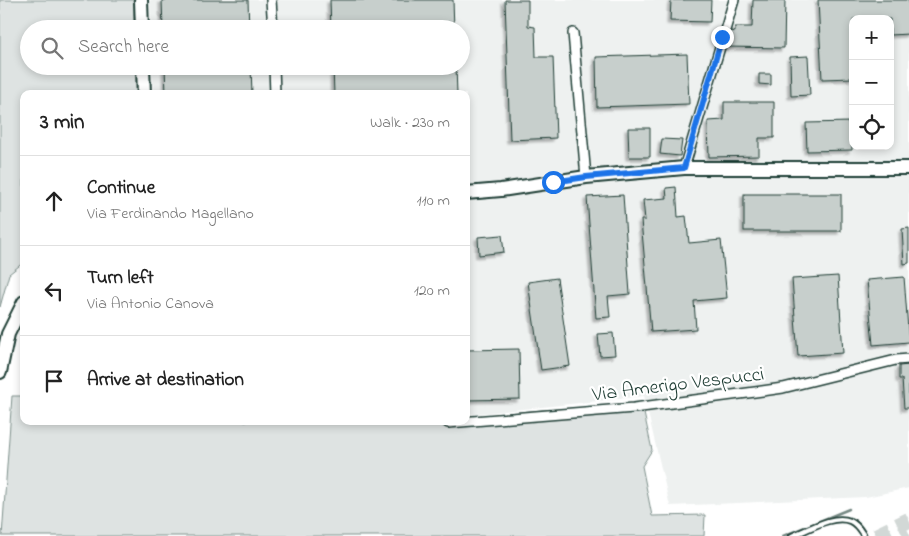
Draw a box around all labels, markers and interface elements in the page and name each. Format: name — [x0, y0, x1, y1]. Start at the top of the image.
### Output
map controls — [849, 15, 894, 150]
button: + — [849, 15, 894, 60]
search box — [20, 20, 470, 75]
route end — [711, 26, 734, 49]
icon: search — [38, 34, 66, 62]
text: Search here — [78, 34, 169, 61]
button: − — [849, 60, 894, 105]
button: locate — [849, 105, 894, 150]
text: 3 min — [40, 108, 84, 138]
text: Walk · 230 m — [370, 111, 450, 135]
route start — [542, 171, 565, 194]
text: Continue — [87, 175, 155, 202]
icon: ahead — [40, 187, 68, 215]
text: 110 m — [416, 189, 450, 213]
text: Via Ferdinando Magellano — [87, 202, 254, 226]
text: Turn left — [87, 265, 154, 292]
icon: left — [40, 277, 68, 305]
text: 120 m — [414, 279, 450, 303]
text: Via Antonio Canova — [87, 292, 214, 316]
street label: Via Amerigo Vespucci — [590, 361, 766, 412]
icon: arrive — [40, 367, 68, 395]
text: Arrive at destination — [87, 367, 244, 394]

